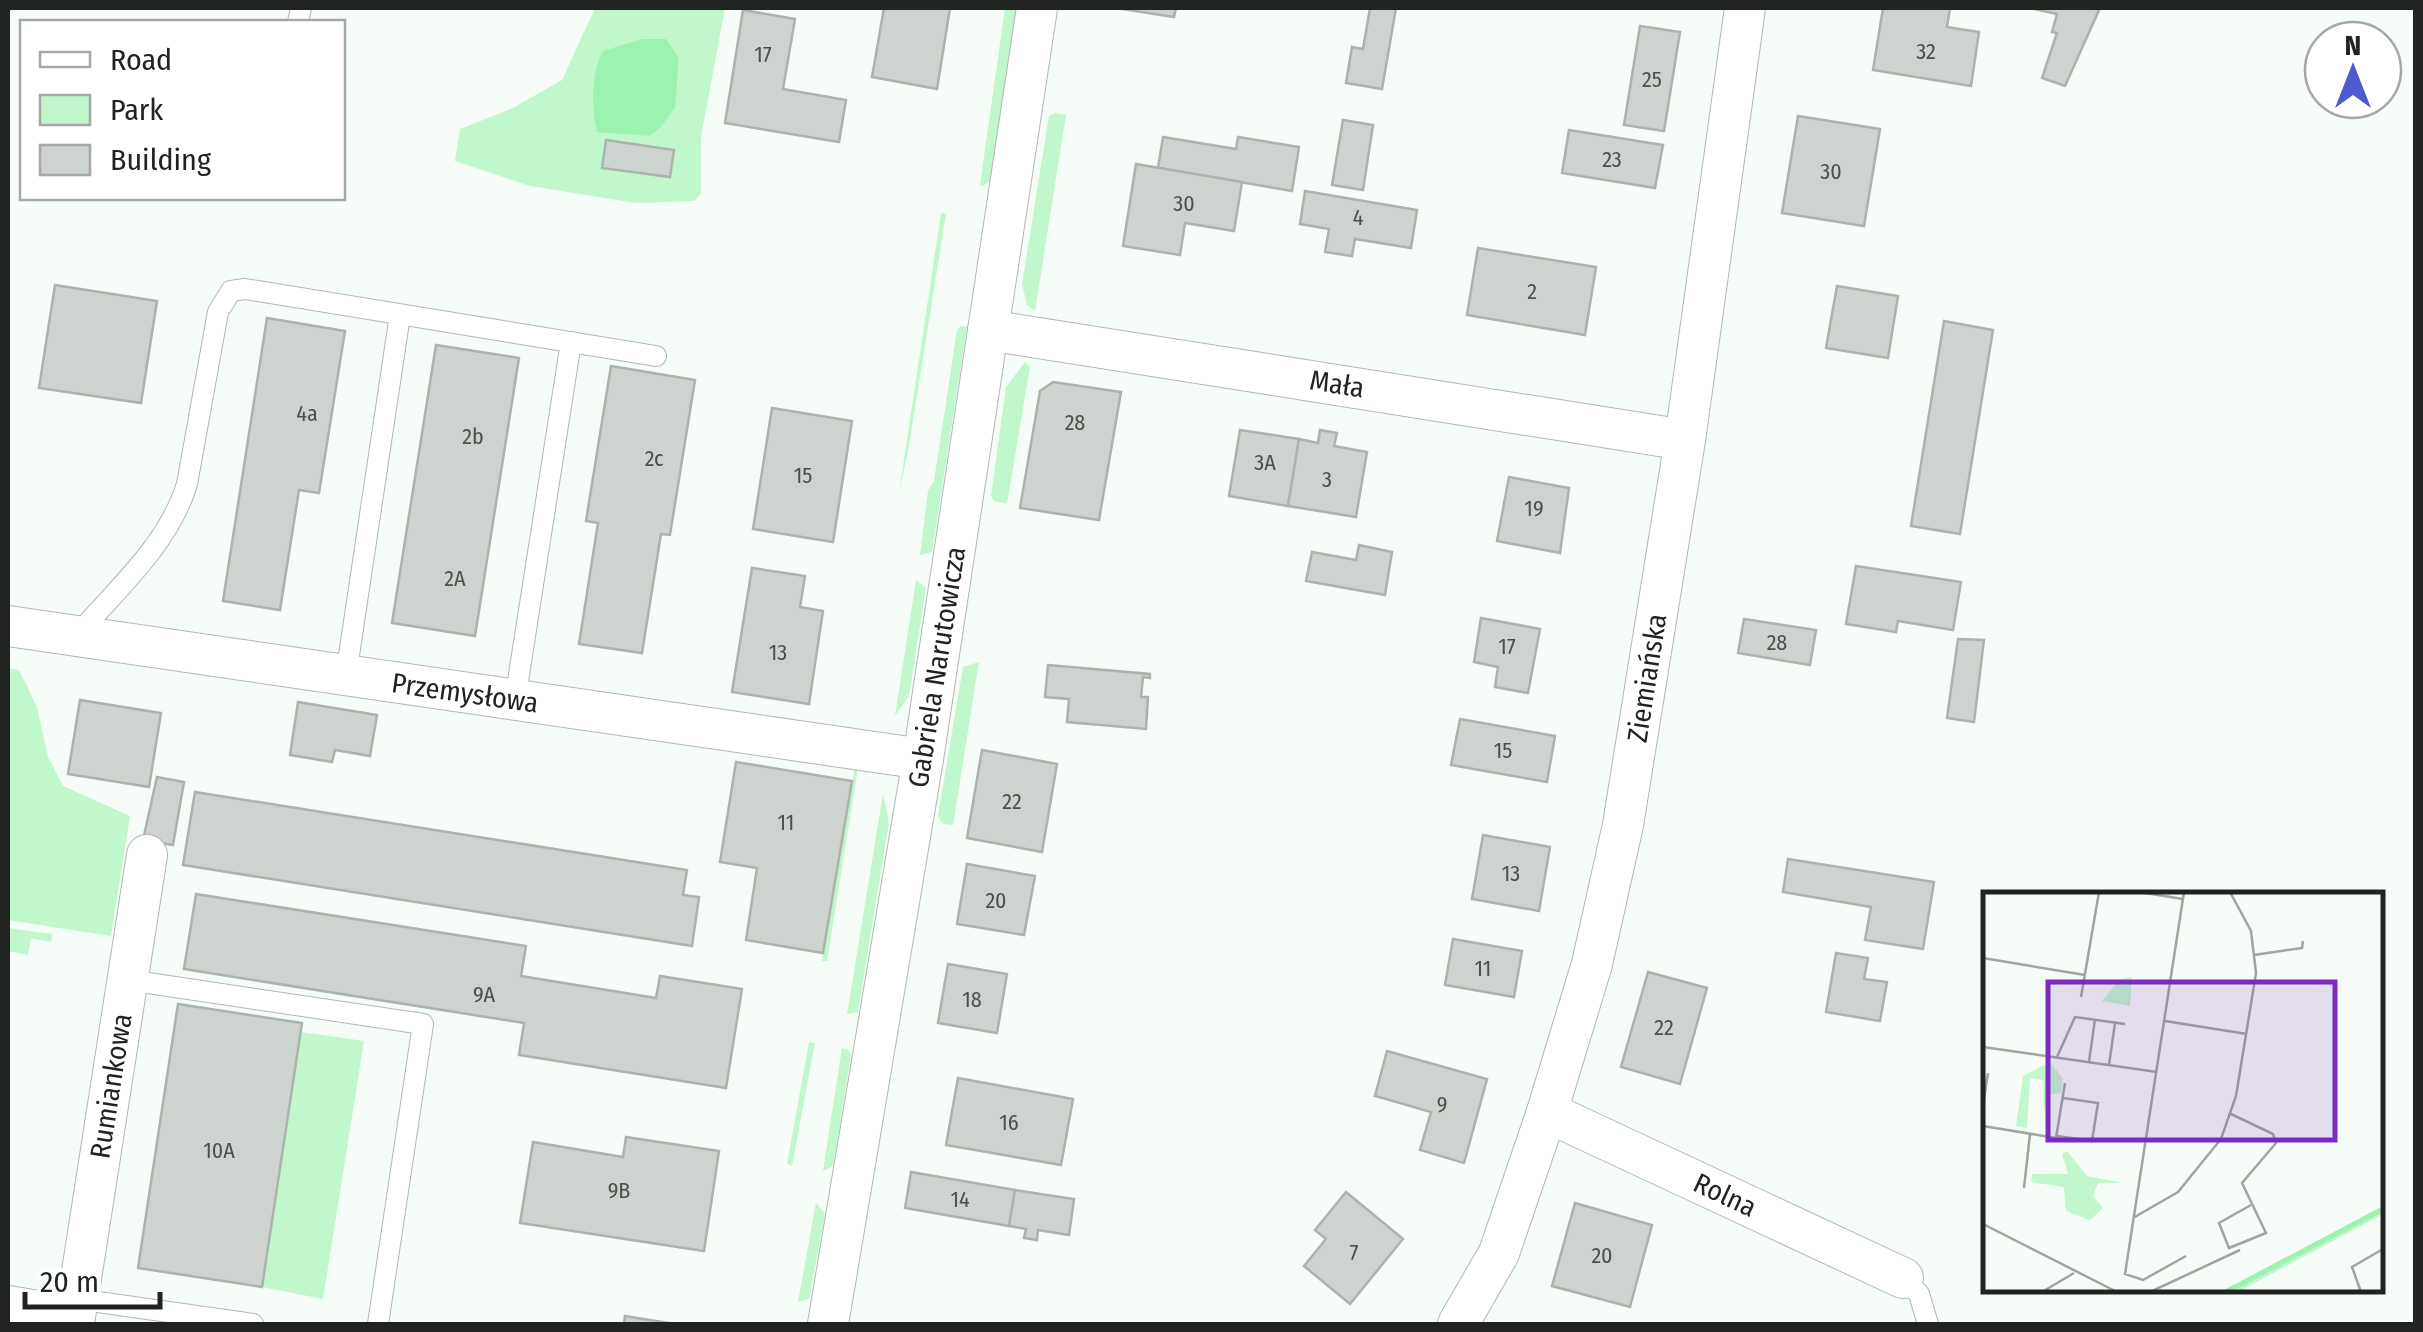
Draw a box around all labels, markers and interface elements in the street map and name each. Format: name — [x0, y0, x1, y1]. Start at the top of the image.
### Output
legend — [20, 20, 345, 200]
north arrow — [2303, 20, 2403, 120]
text: N — [2345, 29, 2361, 62]
house number: 32 — [1916, 38, 1936, 65]
house number: 17 — [754, 41, 772, 68]
text: Road — [110, 42, 172, 78]
house number: 25 — [1642, 66, 1662, 93]
text: Park — [110, 92, 163, 128]
text: Building — [110, 142, 212, 178]
house number: 23 — [1602, 146, 1622, 173]
house number: 30 — [1820, 158, 1842, 185]
house number: 30 — [1173, 190, 1195, 217]
house number: 4 — [1353, 204, 1364, 231]
house number: 2 — [1527, 278, 1537, 305]
street label: Mała — [1307, 363, 1367, 405]
house number: 4a — [296, 400, 318, 427]
house number: 28 — [1065, 409, 1085, 436]
house number: 2b — [462, 423, 484, 450]
house number: 2c — [645, 445, 664, 472]
house number: 3A — [1254, 449, 1276, 476]
house number: 15 — [794, 462, 812, 489]
house number: 3 — [1322, 466, 1332, 493]
house number: 19 — [1524, 495, 1544, 522]
street label: Gabriela Narutowicza — [902, 544, 972, 790]
house number: 2A — [444, 565, 466, 592]
street label: Ziemiańska — [1621, 611, 1673, 745]
house number: 28 — [1767, 629, 1787, 656]
house number: 17 — [1498, 633, 1516, 660]
house number: 13 — [769, 639, 787, 666]
street label: Przemysłowa — [389, 666, 541, 720]
house number: 15 — [1494, 737, 1512, 764]
house number: 22 — [1002, 788, 1022, 815]
house number: 11 — [778, 809, 794, 836]
house number: 13 — [1502, 860, 1520, 887]
house number: 20 — [985, 887, 1007, 914]
inset map — [1983, 892, 2383, 1292]
house number: 11 — [1475, 955, 1491, 982]
house number: 9A — [473, 981, 495, 1008]
house number: 18 — [962, 986, 982, 1013]
street label: Rumiankowa — [83, 1011, 139, 1161]
house number: 22 — [1654, 1014, 1674, 1041]
house number: 9 — [1437, 1091, 1447, 1118]
house number: 16 — [999, 1109, 1019, 1136]
house number: 10A — [203, 1137, 235, 1164]
street label: Rolna — [1688, 1166, 1762, 1224]
house number: 9B — [608, 1177, 630, 1204]
house number: 14 — [950, 1186, 970, 1213]
house number: 7 — [1350, 1239, 1359, 1266]
house number: 20 — [1591, 1242, 1613, 1269]
scale bar — [25, 1247, 160, 1309]
text: 20 m — [40, 1264, 99, 1300]

